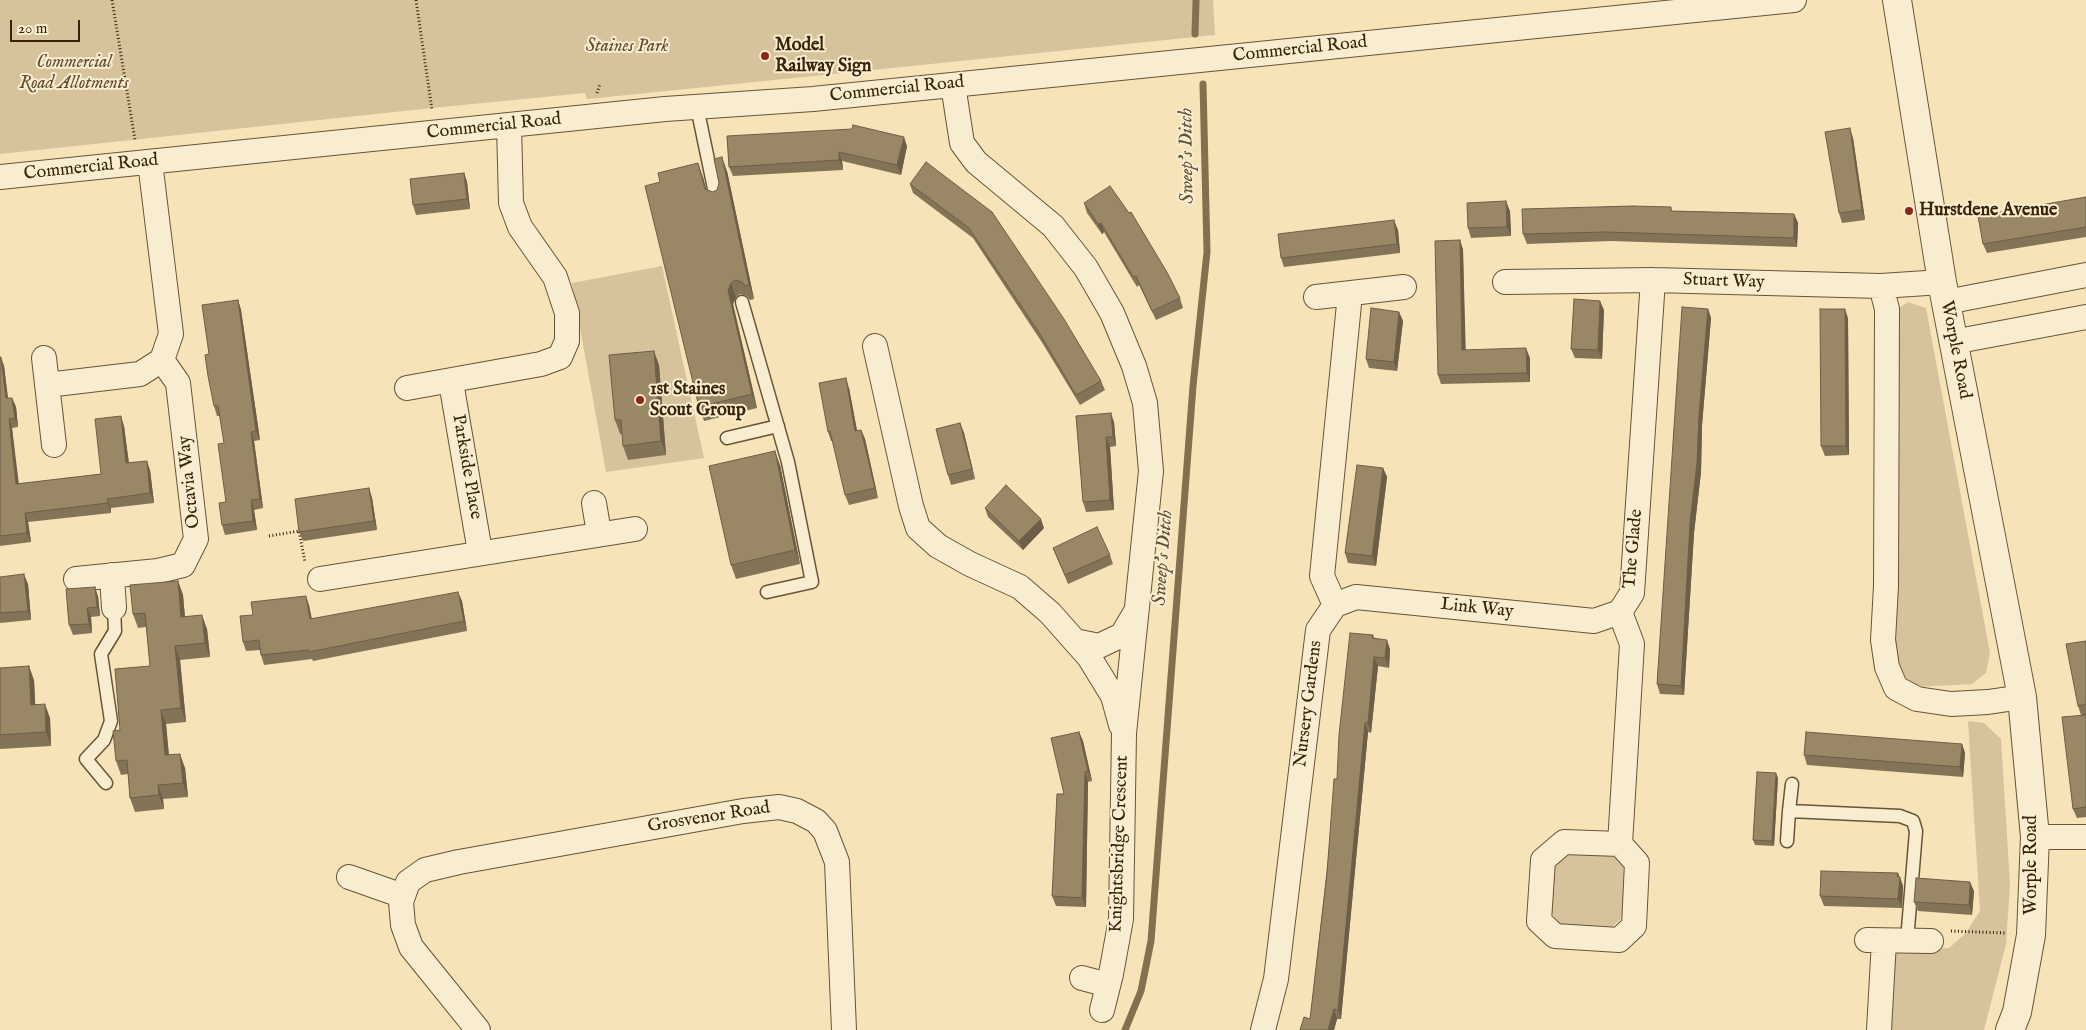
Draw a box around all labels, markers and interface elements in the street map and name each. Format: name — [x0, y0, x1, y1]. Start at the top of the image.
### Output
scale bar — [12, 10, 82, 42]
text: 20 m — [18, 19, 47, 38]
street label: Commercial Road — [1232, 32, 1368, 68]
place label: Model Railway Sign — [775, 35, 871, 78]
park label: Staines Park — [586, 36, 668, 58]
marker: Model Railway Sign — [759, 50, 771, 62]
park label: Commercial Road Allotments — [19, 52, 129, 94]
street label: Commercial Road — [829, 72, 965, 108]
water label: Sweep's Ditch — [1176, 108, 1200, 204]
street label: Commercial Road — [426, 109, 562, 145]
street label: Commercial Road — [23, 150, 159, 186]
place label: Hurstdene Avenue — [1919, 200, 2057, 222]
marker: Hurstdene Avenue — [1903, 205, 1915, 217]
street label: Stuart Way — [1683, 270, 1765, 294]
street label: Worple Road — [1935, 299, 1975, 401]
place label: 1st Staines Scout Group — [650, 379, 746, 422]
marker: 1st Staines Scout Group — [634, 394, 646, 406]
street label: Parkside Place — [446, 413, 486, 521]
street label: Octavia Way — [174, 434, 206, 530]
street label: The Glade — [1620, 508, 1648, 590]
water label: Sweep's Ditch — [1149, 509, 1179, 607]
street label: Link Way — [1439, 594, 1515, 624]
street label: Nursery Gardens — [1291, 639, 1327, 769]
street label: Knightsbridge Crescent — [1106, 755, 1134, 933]
street label: Grosvenor Road — [646, 798, 772, 838]
street label: Worple Road — [2021, 815, 2043, 915]

